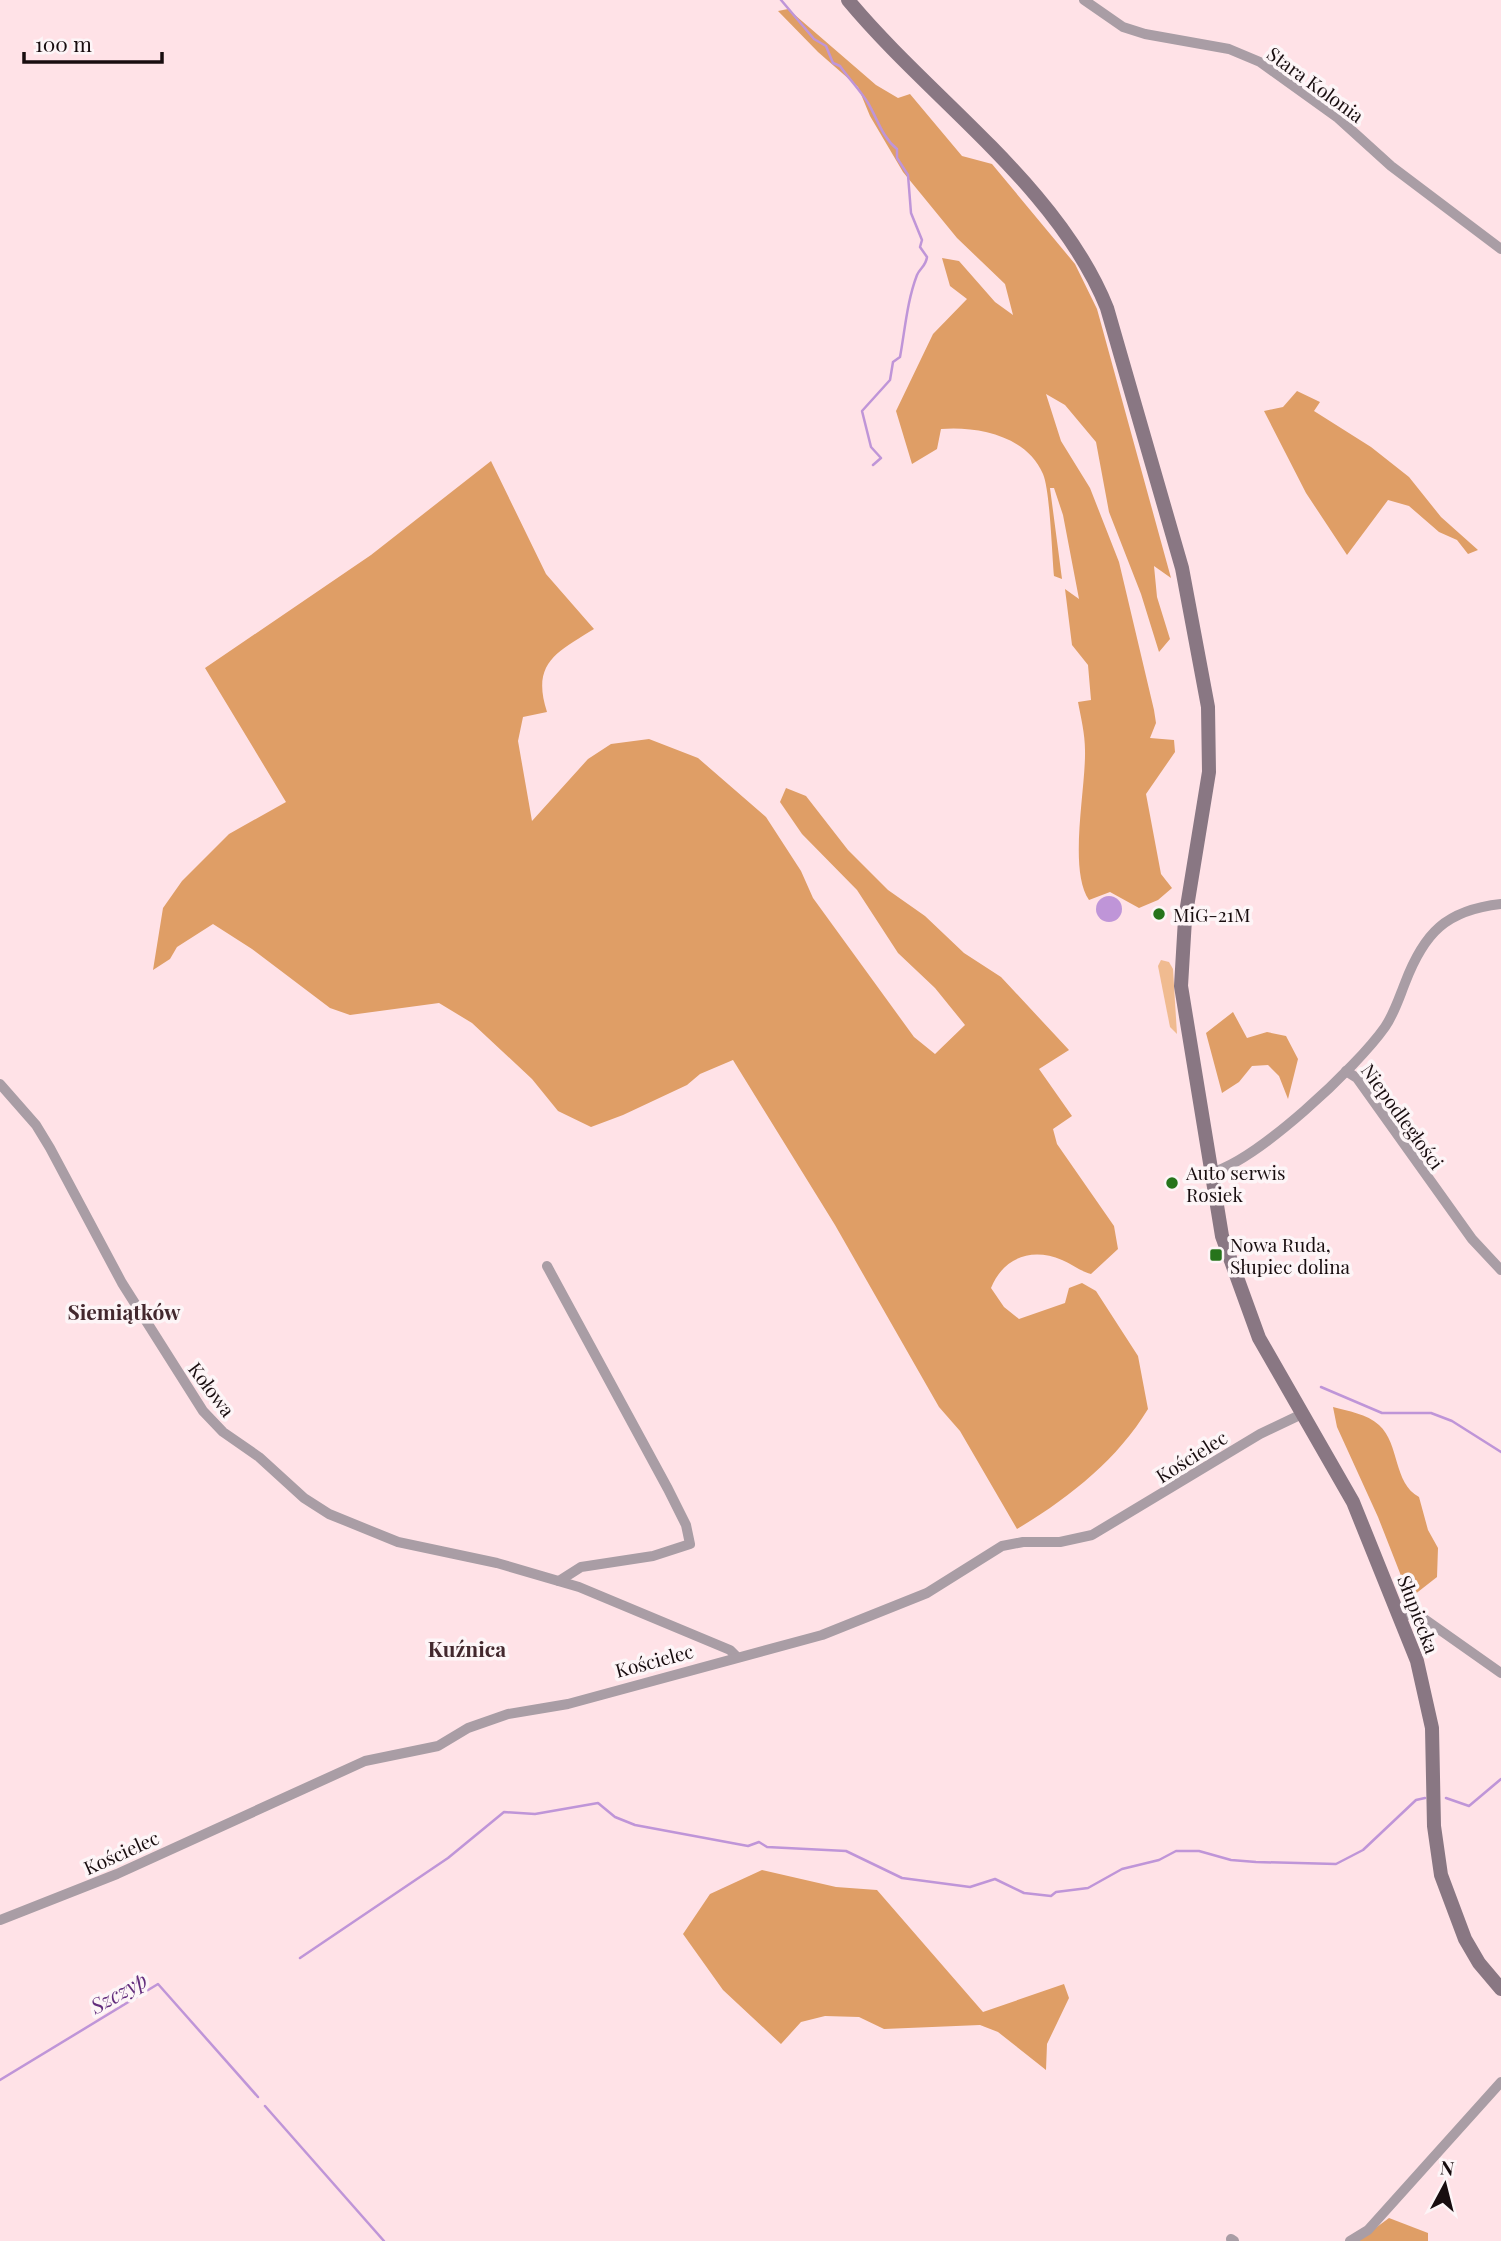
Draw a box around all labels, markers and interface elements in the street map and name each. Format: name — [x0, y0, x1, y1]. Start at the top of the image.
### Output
scale bar — [24, 21, 163, 65]
text: 100 m — [35, 29, 92, 57]
street label: Stara Kolonia — [1262, 40, 1370, 128]
place label: MiG-21M — [1173, 901, 1250, 927]
marker: MiG-21M — [1151, 906, 1167, 922]
street label: Niepodległości — [1356, 1058, 1450, 1174]
place label: Auto serwis Rosiek — [1185, 1159, 1286, 1207]
marker: Auto serwis Rosiek — [1164, 1175, 1180, 1191]
place label: Nowa Ruda, Słupiec dolina — [1230, 1231, 1351, 1279]
marker: Nowa Ruda, Słupiec dolina — [1208, 1247, 1224, 1263]
district label: Siemiątków — [67, 1297, 181, 1325]
street label: Kołowa — [183, 1356, 241, 1422]
street label: Kościelec — [1150, 1424, 1232, 1488]
street label: Słupiecka — [1392, 1571, 1446, 1657]
district label: Kuźnica — [428, 1634, 506, 1662]
street label: Kościelec — [612, 1637, 696, 1683]
street label: Kościelec — [79, 1824, 163, 1880]
water label: Szczyp — [84, 1965, 151, 2020]
north arrow — [1410, 2150, 1480, 2220]
text: N — [1439, 2153, 1456, 2181]

